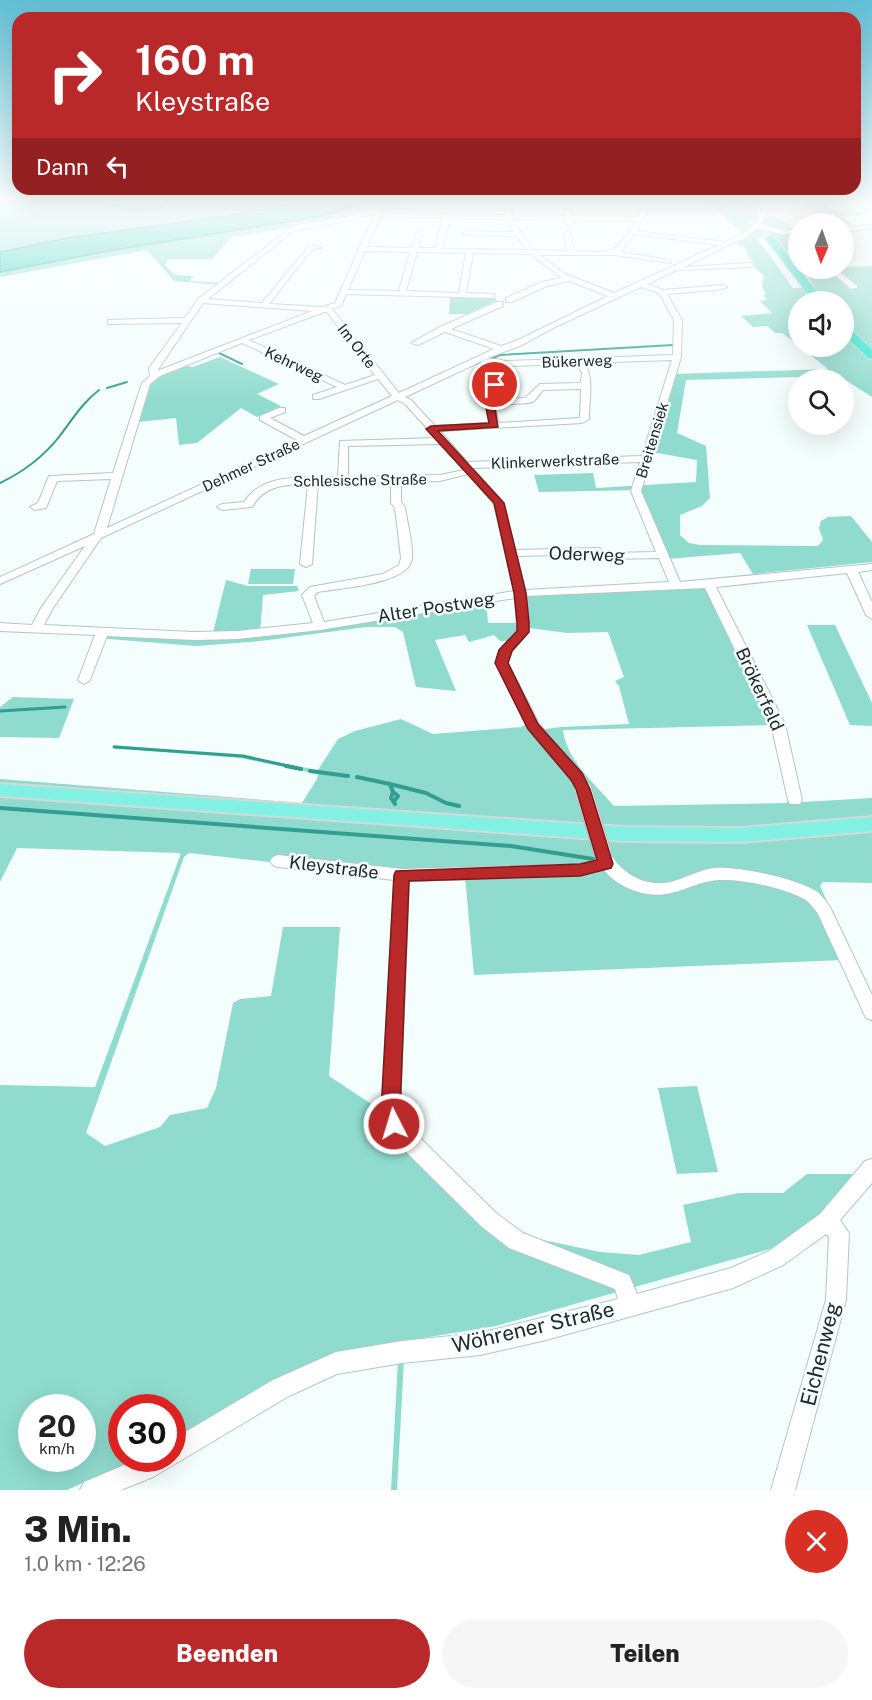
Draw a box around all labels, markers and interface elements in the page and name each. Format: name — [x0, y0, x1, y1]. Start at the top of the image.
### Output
text: 160 m — [135, 35, 255, 84]
icon: right — [36, 36, 114, 114]
text: Kleystraße — [135, 85, 270, 117]
icon: left — [101, 150, 134, 183]
text: Dann — [36, 154, 89, 180]
north arrow — [788, 213, 854, 279]
map controls — [788, 213, 854, 435]
button: sound — [788, 291, 854, 357]
street label: Im Orte — [334, 320, 380, 372]
street label: Kehrweg — [262, 343, 326, 385]
street label: Bükerweg — [541, 351, 613, 371]
pin — [469, 359, 520, 410]
icon: arrive — [478, 368, 511, 401]
button: search — [788, 369, 854, 435]
street label: Breitensiek — [632, 400, 672, 480]
street label: Dehmer Straße — [200, 435, 302, 495]
street label: Klinkerwerkstraße — [491, 450, 619, 472]
street label: Schlesische Straße — [293, 470, 427, 490]
street label: Oderweg — [548, 542, 626, 566]
street label: Alter Postweg — [376, 587, 496, 627]
street label: Brökerfeld — [732, 644, 788, 734]
street label: Kleystraße — [288, 851, 380, 883]
position arrow — [362, 1092, 426, 1156]
street label: Wöhrener Straße — [449, 1296, 617, 1358]
street label: Eichenweg — [795, 1300, 845, 1408]
speed limit sign: 30 — [108, 1394, 186, 1472]
text: 20 — [38, 1408, 76, 1444]
text: km/h — [39, 1440, 75, 1457]
text: 3 Min. — [24, 1508, 132, 1550]
button: close — [785, 1510, 848, 1573]
text: 1.0 km · 12:26 — [24, 1552, 146, 1576]
button: Beenden — [24, 1619, 430, 1688]
button: Teilen — [442, 1619, 848, 1688]

